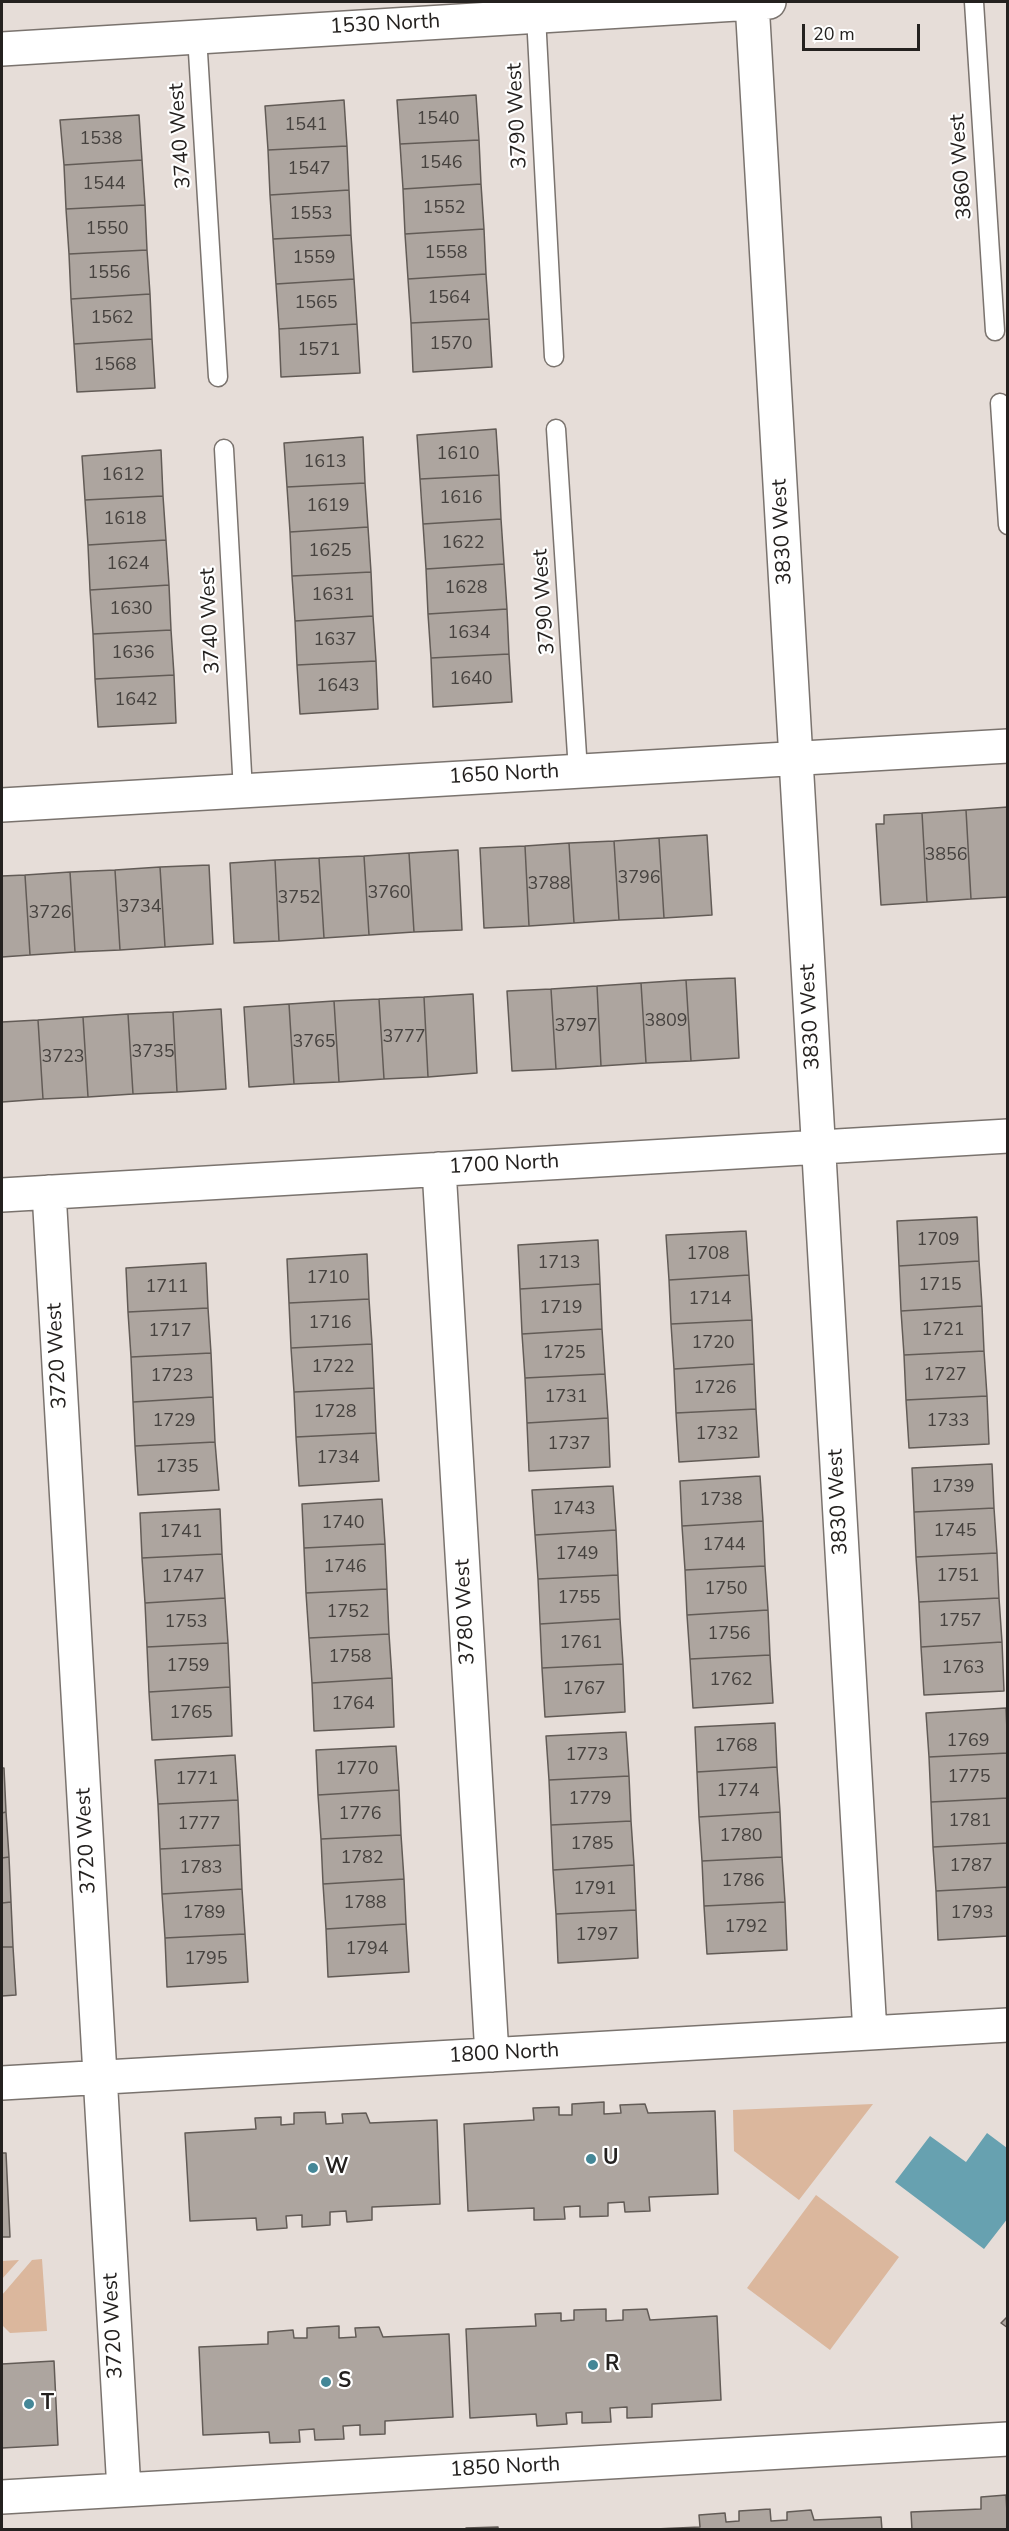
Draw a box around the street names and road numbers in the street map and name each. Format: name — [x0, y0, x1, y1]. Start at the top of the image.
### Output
street label: 1530 North — [329, 10, 441, 40]
street label: 3790 West — [503, 62, 533, 170]
street label: 3740 West — [165, 82, 197, 190]
street label: 3860 West — [946, 113, 978, 221]
street label: 3830 West — [768, 478, 798, 586]
street label: 3790 West — [529, 548, 561, 656]
street label: 3740 West — [196, 567, 226, 675]
street label: 1650 North — [448, 760, 560, 790]
street label: 3830 West — [796, 963, 826, 1071]
street label: 1700 North — [448, 1150, 560, 1180]
street label: 3720 West — [43, 1302, 73, 1410]
street label: 3830 West — [824, 1448, 854, 1556]
street label: 3780 West — [451, 1558, 481, 1666]
street label: 3720 West — [72, 1787, 102, 1895]
street label: 1800 North — [448, 2039, 560, 2069]
street label: 3720 West — [99, 2272, 129, 2380]
street label: 1850 North — [449, 2453, 561, 2483]

